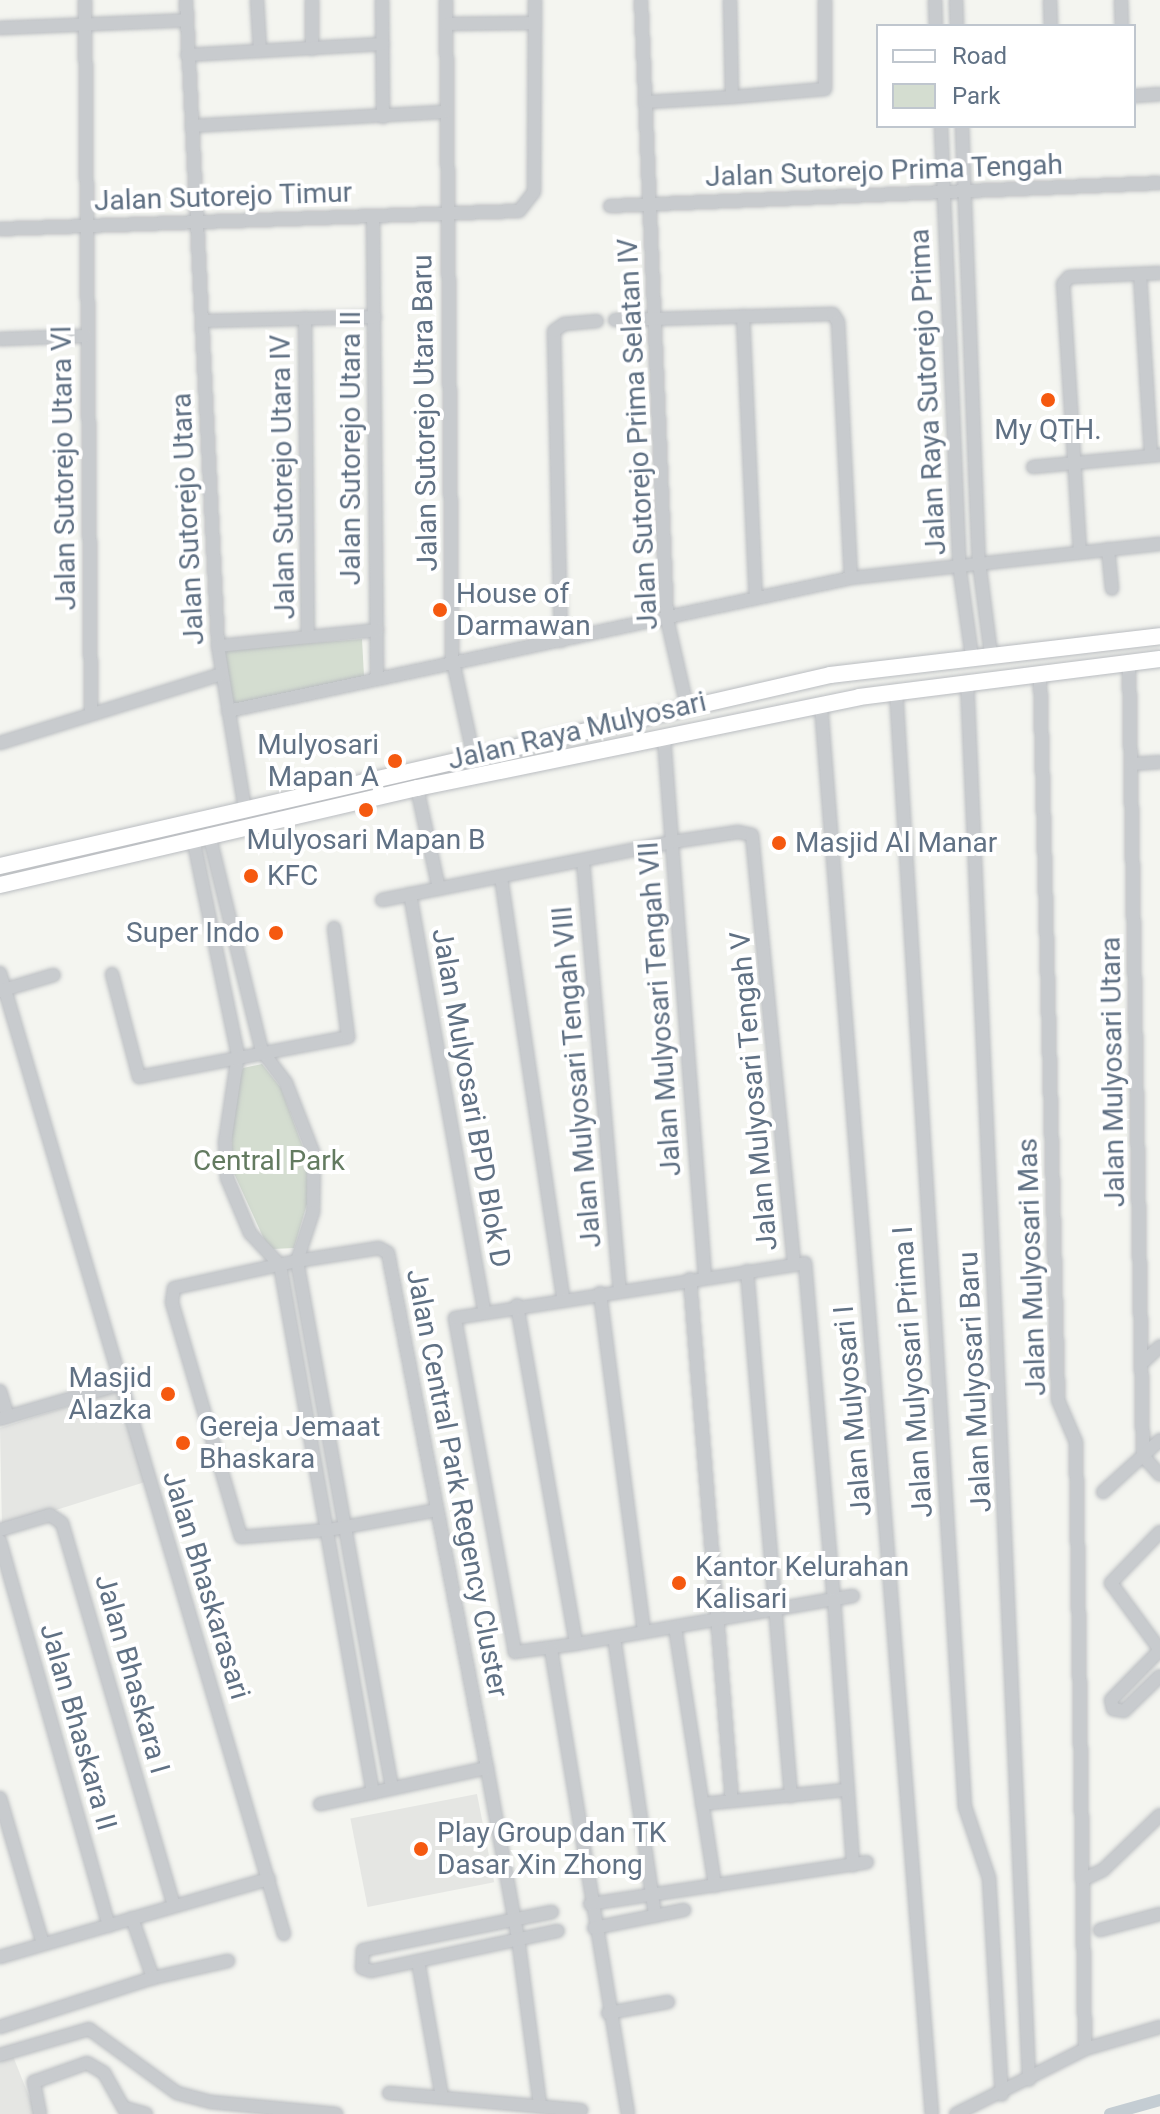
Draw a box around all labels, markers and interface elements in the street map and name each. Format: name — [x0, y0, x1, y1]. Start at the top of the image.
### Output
legend — [876, 24, 1136, 128]
text: Road — [952, 42, 1007, 70]
text: Park — [952, 82, 1000, 110]
street label: Jalan Sutorejo Prima Tengah — [704, 148, 1064, 194]
street label: Jalan Sutorejo Timur — [93, 176, 353, 218]
street label: Jalan Raya Sutorejo Prima — [903, 228, 953, 556]
street label: Jalan Sutorejo Prima Selatan IV — [611, 237, 665, 631]
street label: Jalan Sutorejo Utara Baru — [405, 254, 445, 572]
street label: Jalan Sutorejo Utara II — [334, 311, 368, 585]
street label: Jalan Sutorejo Utara VI — [45, 325, 83, 611]
street label: Jalan Sutorejo Utara IV — [264, 334, 302, 620]
marker: My QTH. — [1039, 391, 1057, 409]
street label: Jalan Sutorejo Utara — [165, 392, 211, 646]
place label: My QTH. — [994, 413, 1102, 447]
place label: House of Darmawan — [456, 577, 591, 643]
marker: House of Darmawan — [431, 601, 449, 619]
street label: Jalan Raya Mulyosari — [444, 685, 710, 777]
place label: Mulyosari Mapan A — [257, 728, 379, 794]
marker: Mulyosari Mapan A — [386, 752, 404, 770]
marker: Mulyosari Mapan B — [357, 801, 375, 819]
place label: Mulyosari Mapan B — [246, 823, 486, 857]
place label: Masjid Al Manar — [795, 826, 997, 860]
marker: Masjid Al Manar — [770, 834, 788, 852]
street label: Jalan Mulyosari Tengah VII — [632, 840, 688, 1178]
place label: KFC — [267, 859, 318, 893]
marker: KFC — [242, 867, 260, 885]
street label: Jalan Mulyosari Tengah VIII — [545, 904, 609, 1250]
place label: Super Indo — [126, 916, 260, 950]
marker: Super Indo — [267, 924, 285, 942]
street label: Jalan Mulyosari BPD Blok D — [425, 926, 517, 1270]
street label: Jalan Mulyosari Tengah V — [723, 930, 785, 1252]
street label: Jalan Mulyosari Utara — [1094, 936, 1132, 1208]
street label: Jalan Mulyosari Mas — [1011, 1138, 1053, 1396]
park label: Central Park — [193, 1144, 345, 1178]
street label: Jalan Mulyosari Prima I — [886, 1225, 940, 1519]
street label: Jalan Mulyosari Baru — [951, 1251, 999, 1513]
street label: Jalan Central Park Regency Cluster — [399, 1266, 515, 1700]
street label: Jalan Mulyosari I — [827, 1304, 879, 1518]
place label: Masjid Alazka — [68, 1361, 152, 1427]
marker: Masjid Alazka — [159, 1385, 177, 1403]
place label: Gereja Jemaat Bhaskara — [199, 1410, 380, 1476]
marker: Gereja Jemaat Bhaskara — [174, 1434, 192, 1452]
street label: Jalan Bhaskarasari — [155, 1467, 257, 1703]
place label: Kantor Kelurahan Kalisari — [695, 1550, 909, 1616]
street label: Jalan Bhaskara I — [87, 1570, 177, 1778]
marker: Kantor Kelurahan Kalisari — [670, 1574, 688, 1592]
street label: Jalan Bhaskara II — [32, 1620, 124, 1834]
place label: Play Group dan TK Dasar Xin Zhong — [437, 1816, 667, 1882]
marker: Play Group dan TK Dasar Xin Zhong — [412, 1840, 430, 1858]

